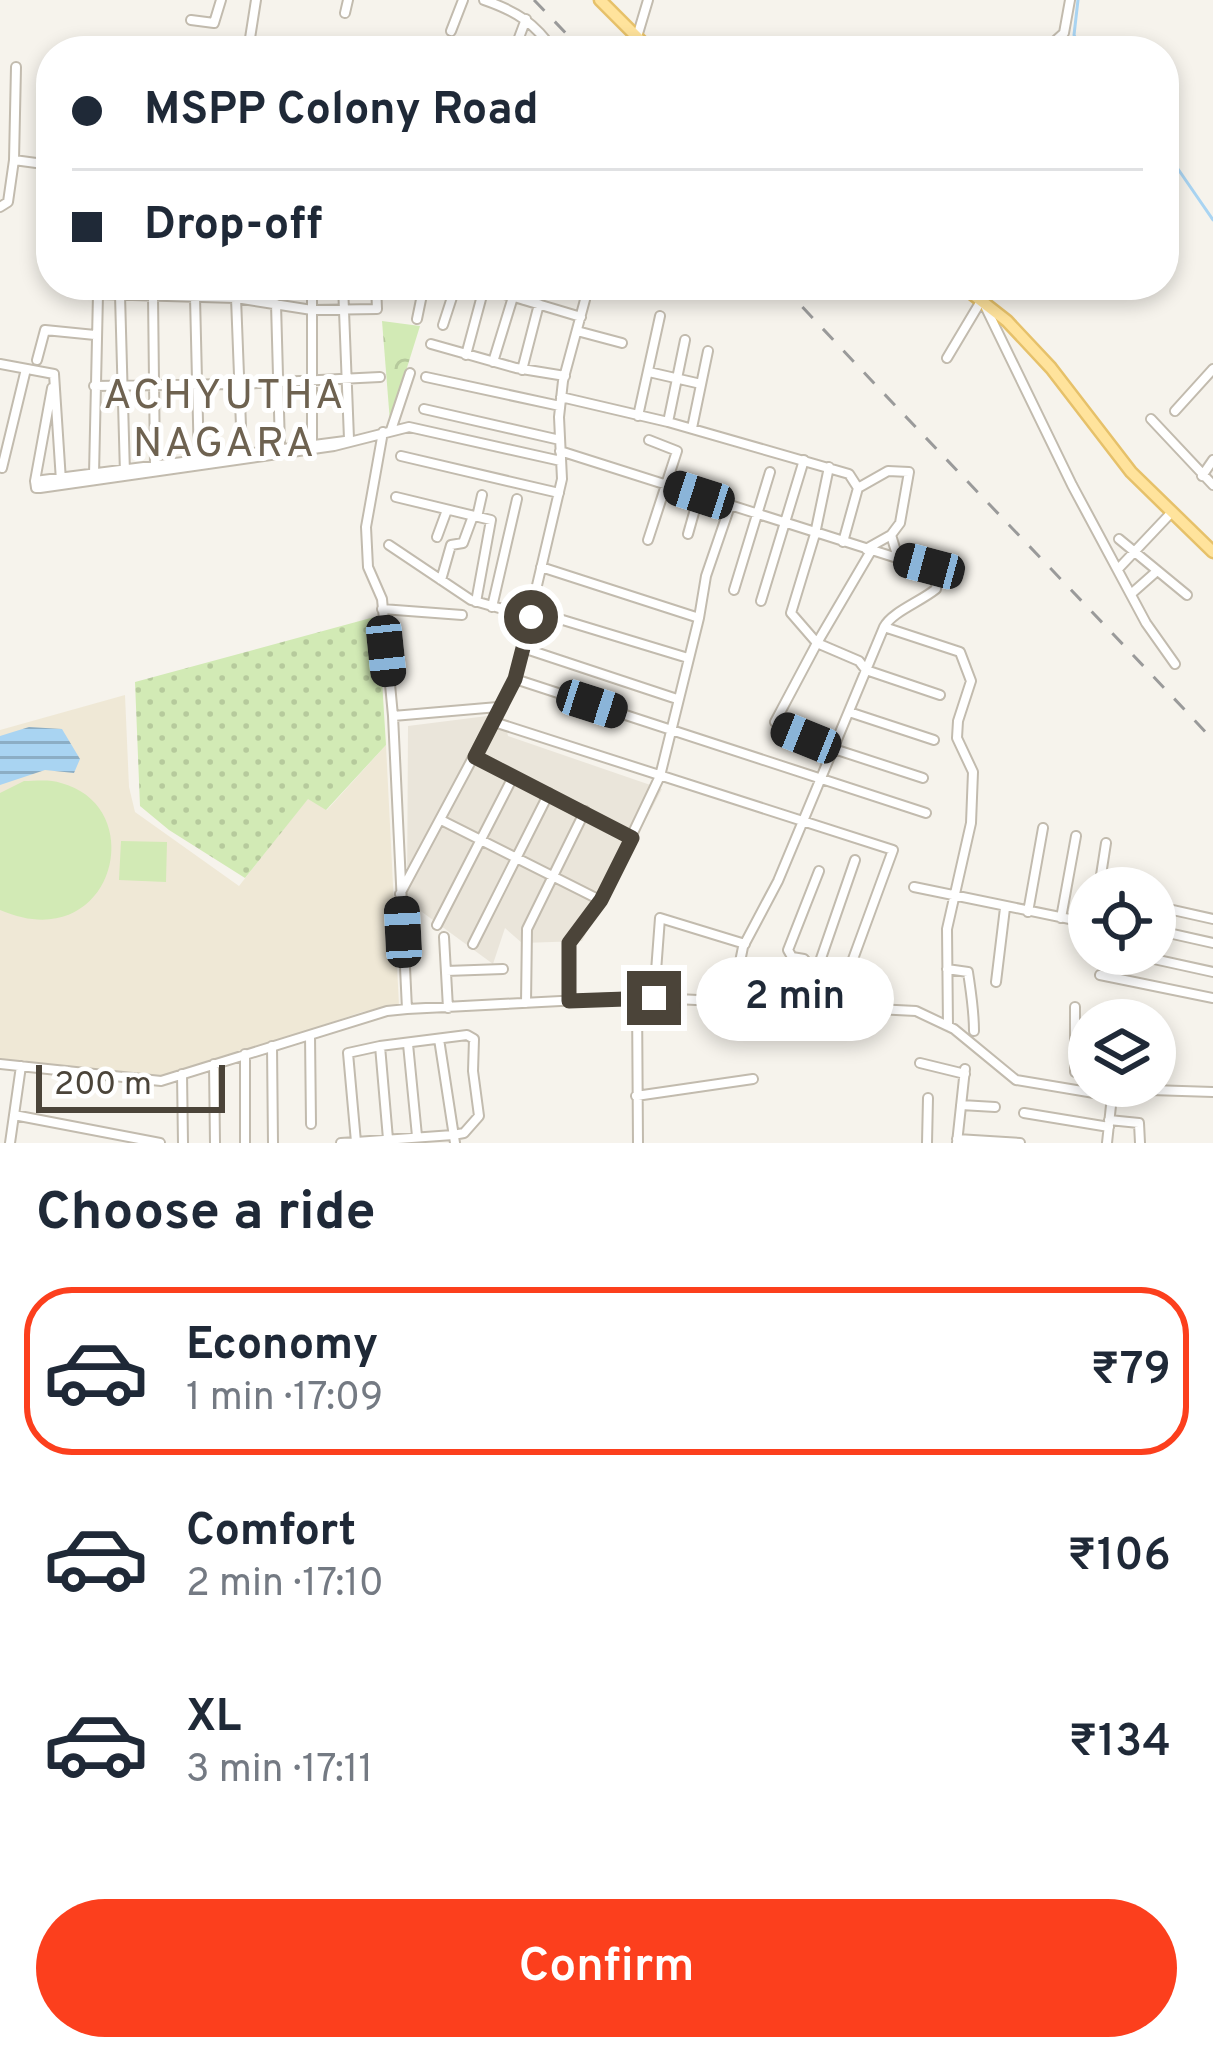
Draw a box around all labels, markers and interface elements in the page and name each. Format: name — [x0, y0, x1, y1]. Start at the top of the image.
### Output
text: MSPP Colony Road — [144, 83, 539, 140]
text: Drop-off — [144, 198, 323, 255]
district label: ACHYUTHA NAGARA — [103, 371, 347, 472]
car — [659, 467, 739, 523]
car — [890, 539, 968, 593]
route start — [504, 590, 558, 644]
car — [364, 613, 408, 689]
car — [552, 676, 632, 732]
car — [766, 708, 846, 768]
map controls — [1068, 867, 1176, 1107]
button: locate — [1068, 867, 1176, 975]
car — [383, 895, 423, 969]
callout: 2 min — [696, 956, 894, 1040]
route end — [627, 971, 681, 1025]
text: 2 min — [745, 974, 845, 1023]
button: layers — [1068, 999, 1176, 1107]
scale bar — [36, 1059, 225, 1112]
text: 200 m — [54, 1065, 152, 1107]
text: Choose a ride — [36, 1180, 376, 1249]
icon: car — [42, 1317, 150, 1425]
text: Economy — [186, 1318, 378, 1375]
text: ₹79 — [1090, 1343, 1171, 1400]
text: 1 min · 17:09 — [186, 1375, 383, 1424]
icon: car — [42, 1503, 150, 1611]
text: Comfort — [186, 1504, 356, 1561]
text: ₹106 — [1067, 1529, 1171, 1586]
text: 2 min · 17:10 — [186, 1561, 384, 1610]
icon: car — [42, 1689, 150, 1797]
text: XL — [186, 1690, 241, 1747]
text: ₹134 — [1068, 1715, 1171, 1772]
text: 3 min · 17:11 — [186, 1747, 373, 1796]
button: Confirm — [36, 1899, 1177, 2037]

